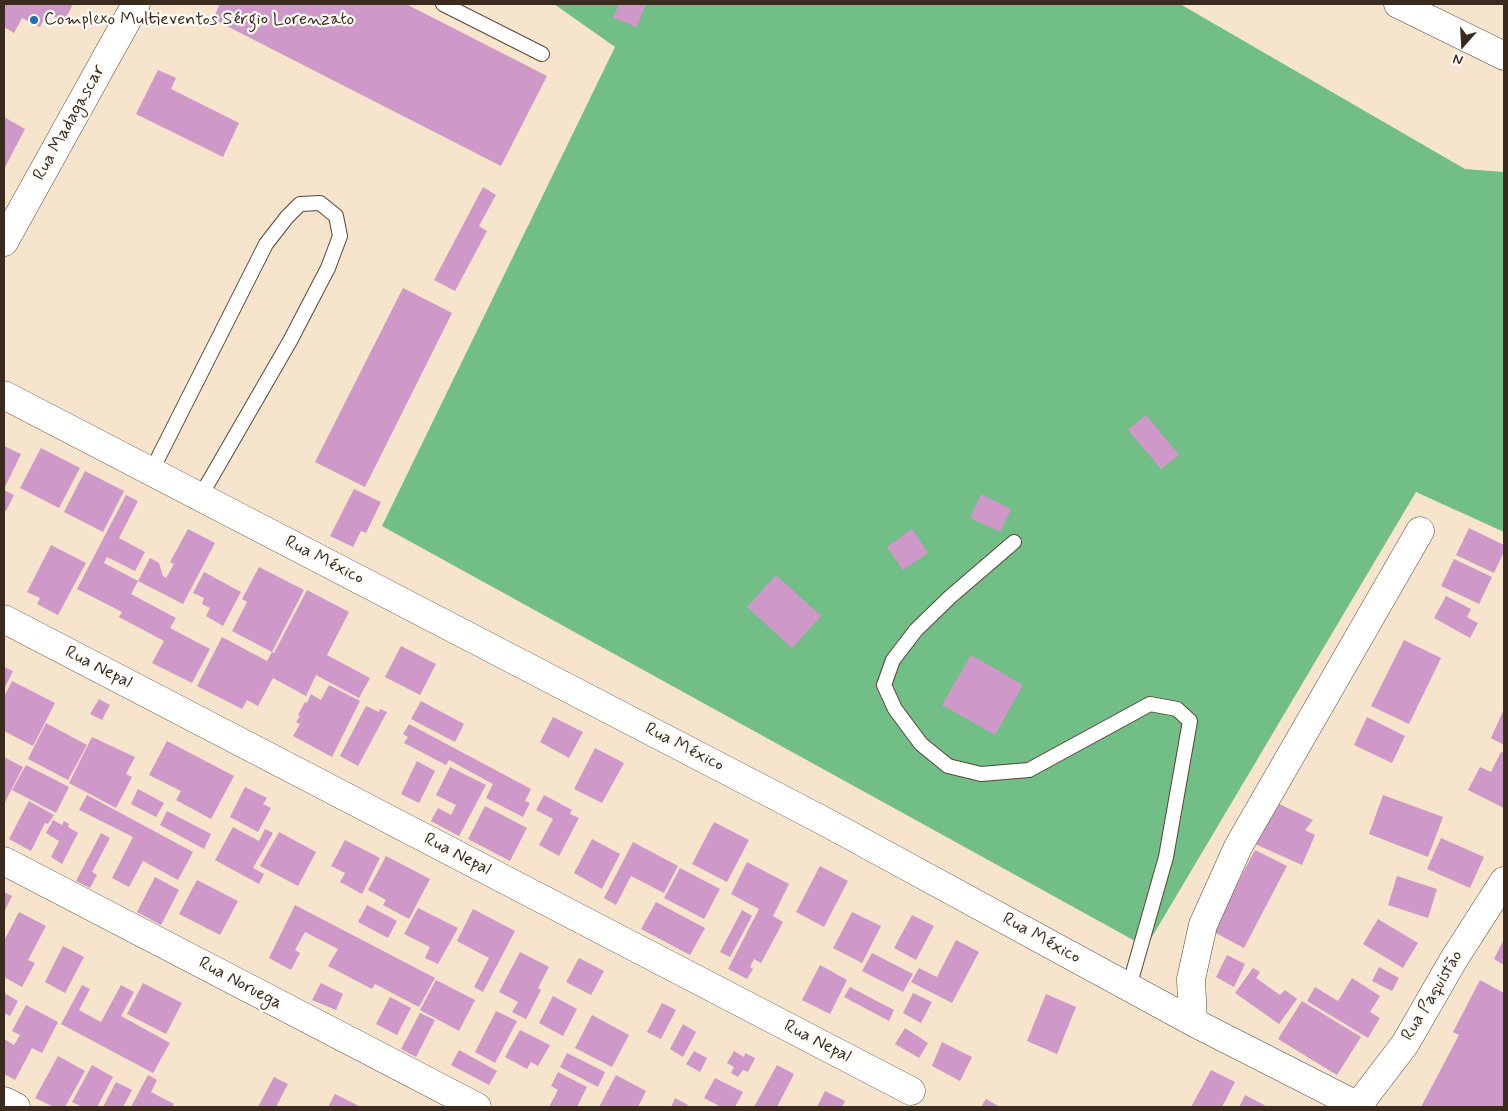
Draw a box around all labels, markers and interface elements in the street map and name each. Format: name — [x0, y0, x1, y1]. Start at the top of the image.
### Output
place label: Complexo Multieventos Sérgio Lorenzato — [44, 9, 354, 31]
marker: Complexo Multieventos Sérgio Lorenzato — [28, 14, 40, 26]
north arrow — [1438, 20, 1488, 70]
text: N — [1451, 49, 1465, 69]
street label: Rua Madagascar — [29, 61, 111, 185]
street label: Rua México — [281, 532, 367, 590]
street label: Rua Nepal — [61, 642, 135, 694]
street label: Rua México — [641, 719, 727, 777]
street label: Rua Nepal — [420, 829, 494, 881]
street label: Rua México — [998, 909, 1084, 969]
street label: Rua Paquistão — [1398, 947, 1468, 1045]
street label: Rua Noruega — [194, 953, 286, 1015]
street label: Rua Nepal — [780, 1016, 854, 1068]

